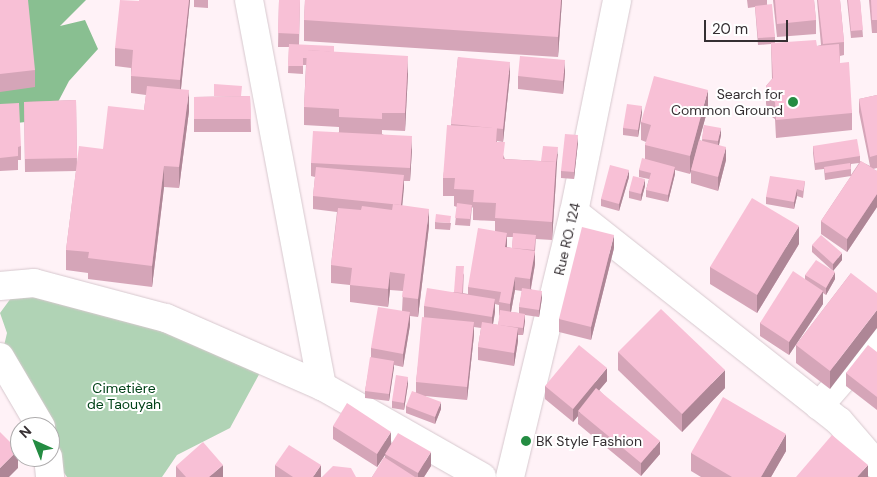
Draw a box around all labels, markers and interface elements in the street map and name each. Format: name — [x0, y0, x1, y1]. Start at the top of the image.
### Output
scale bar — [707, 10, 791, 42]
text: 20 m — [712, 19, 748, 39]
place label: Search for Common Ground — [671, 86, 783, 118]
marker: Search for Common Ground — [787, 96, 799, 108]
street label: Rue RO. 124 — [550, 201, 584, 277]
park label: Cimetière de Taouyah — [87, 380, 161, 412]
north arrow — [10, 417, 60, 467]
text: N — [15, 422, 35, 442]
place label: BK Style Fashion — [536, 433, 642, 449]
marker: BK Style Fashion — [520, 435, 532, 447]

